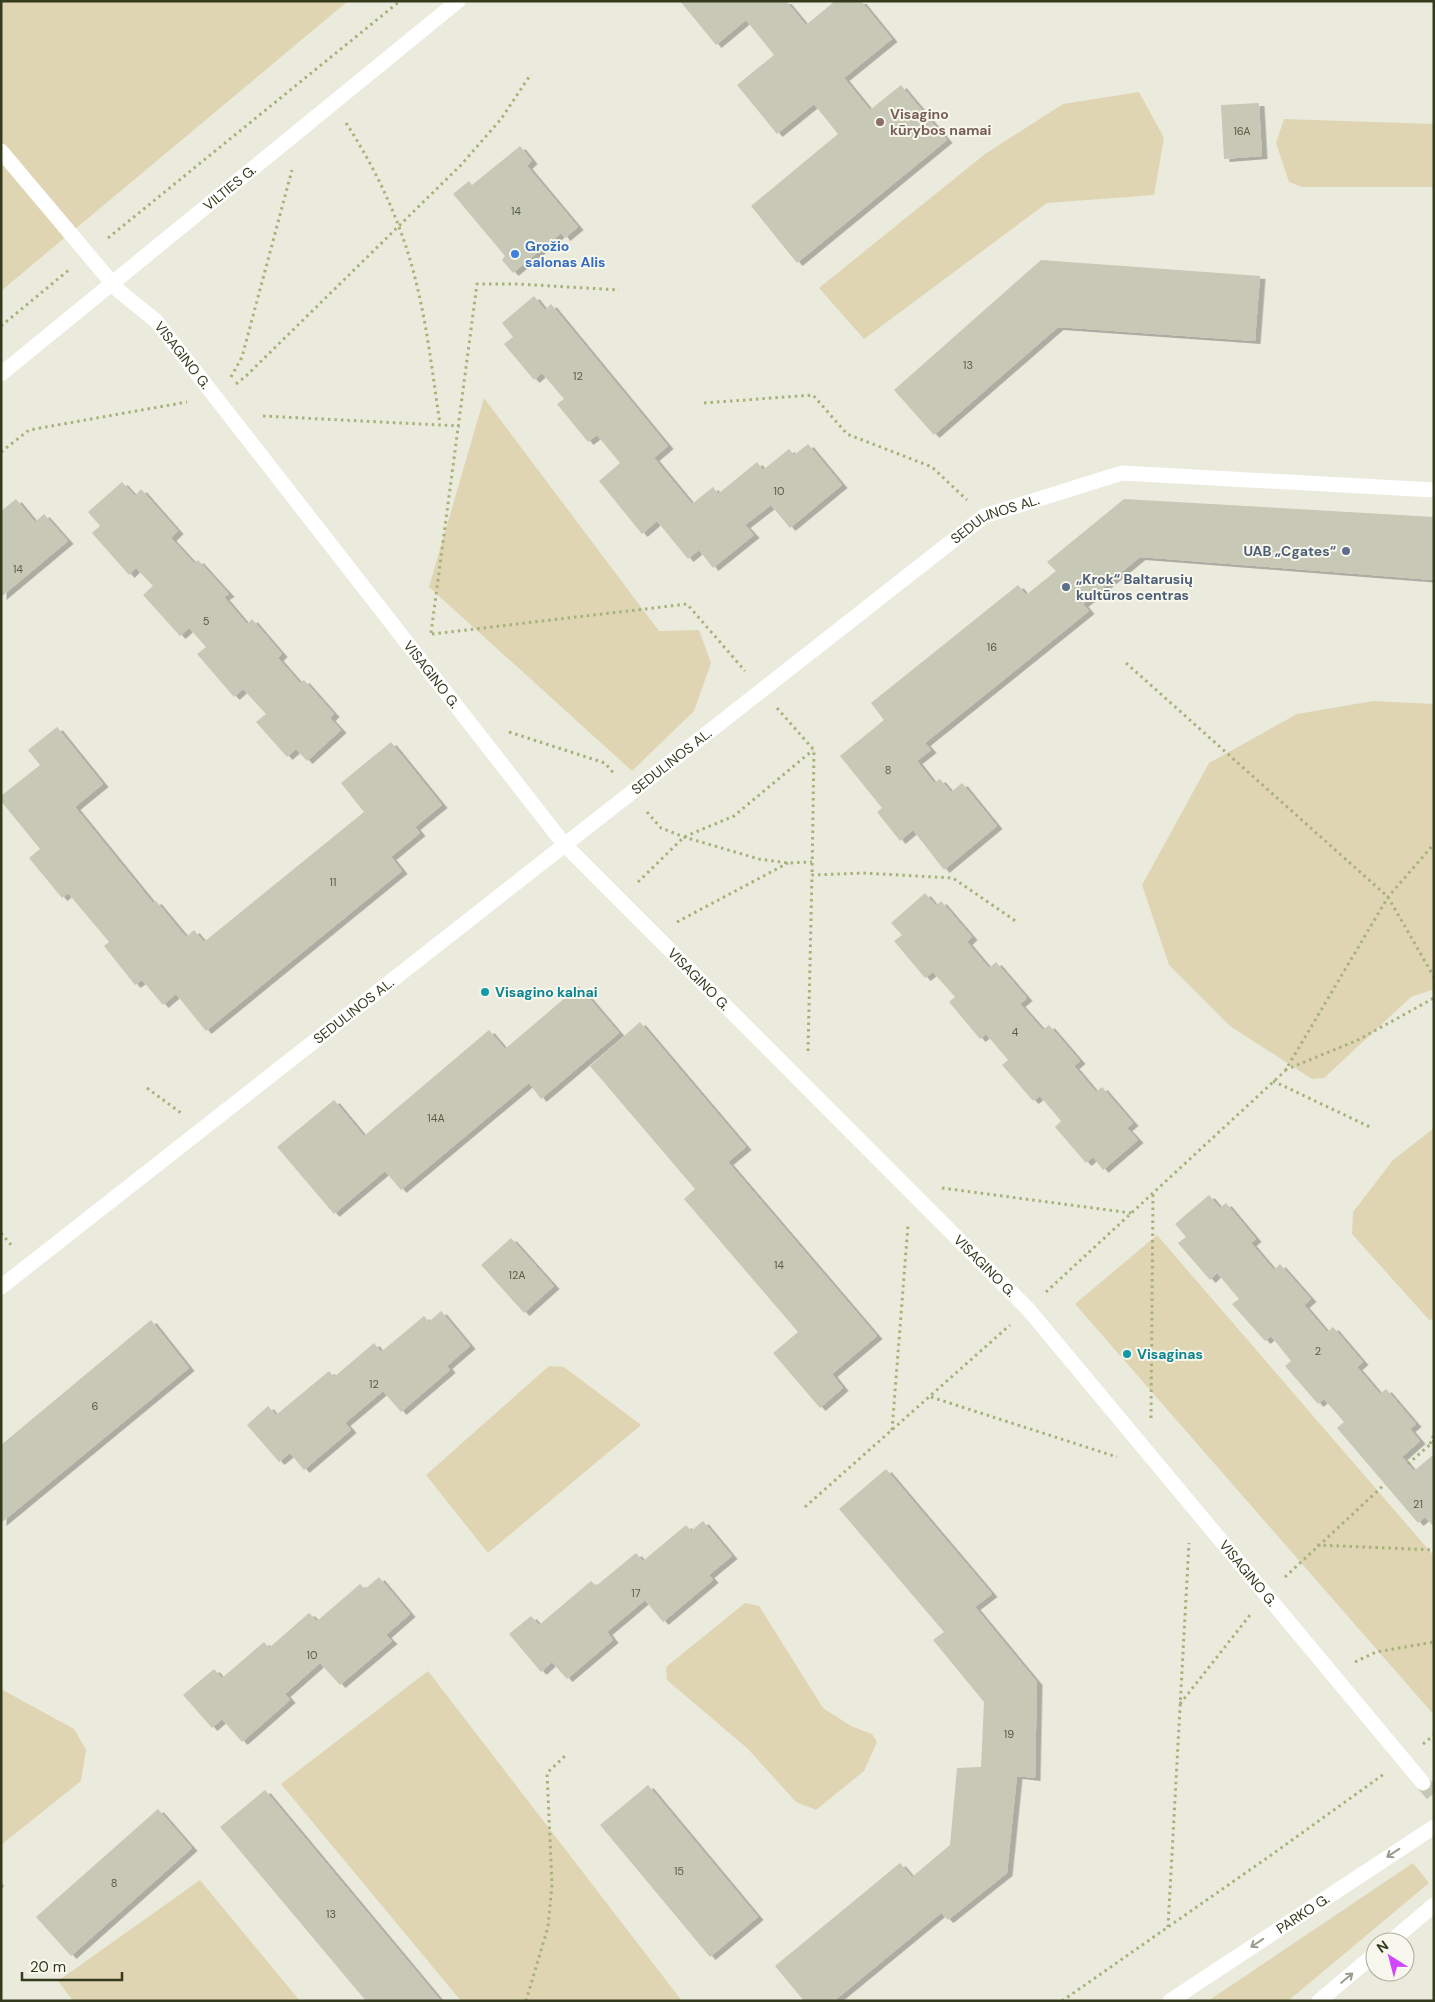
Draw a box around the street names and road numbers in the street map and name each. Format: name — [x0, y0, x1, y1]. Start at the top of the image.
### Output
street label: VILTIES G. — [200, 160, 260, 214]
street label: VISAGINO G. — [151, 318, 215, 393]
street label: SEDULINOS AL. — [947, 490, 1042, 548]
street label: VISAGINO G. — [400, 637, 464, 712]
street label: SEDULINOS AL. — [628, 724, 715, 798]
street label: VISAGINO G. — [664, 944, 734, 1014]
street label: SEDULINOS AL. — [310, 973, 398, 1048]
street label: VISAGINO G. — [950, 1231, 1020, 1301]
street label: VISAGINO G. — [1215, 1536, 1281, 1610]
street label: PARKO G. — [1273, 1889, 1333, 1938]

